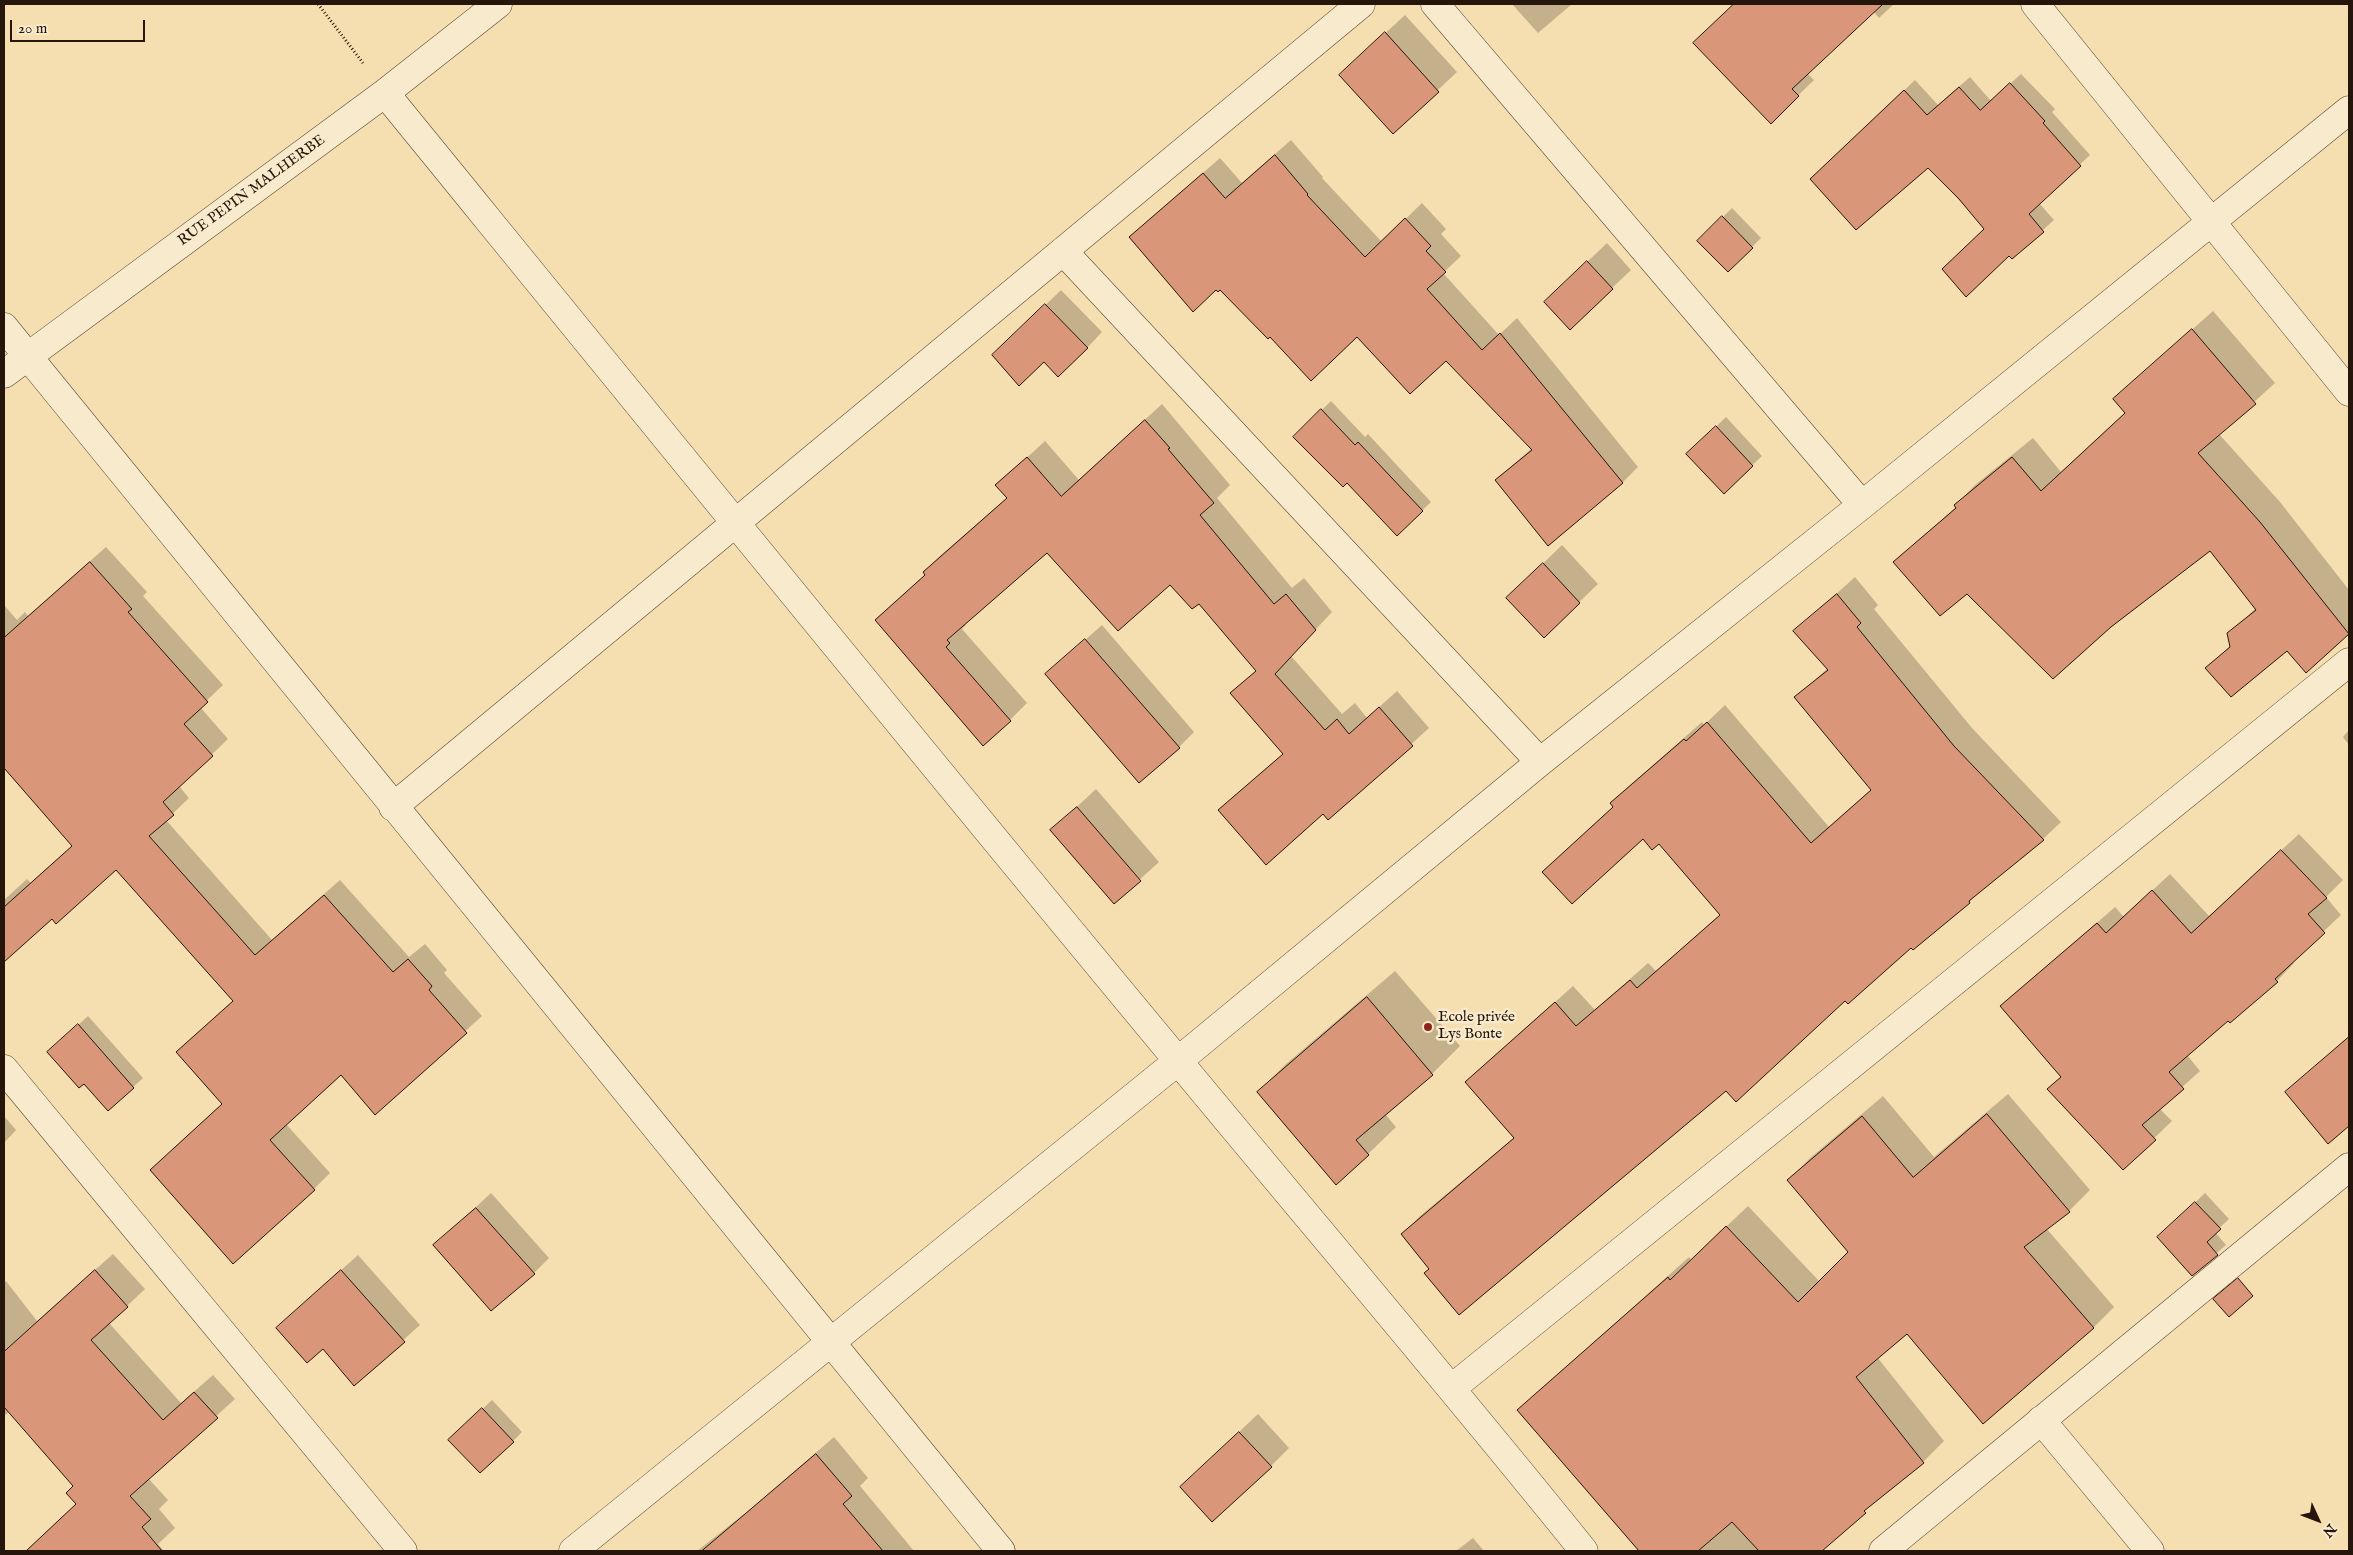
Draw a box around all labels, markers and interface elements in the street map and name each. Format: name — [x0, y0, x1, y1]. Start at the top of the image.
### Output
scale bar — [12, 10, 148, 42]
text: 20 m — [18, 19, 47, 38]
street label: RUE PEPIN MALHERBE — [175, 132, 329, 250]
place label: Ecole privée Lys Bonte — [1438, 1009, 1515, 1044]
marker: Ecole privée Lys Bonte — [1422, 1021, 1434, 1033]
north arrow — [2293, 1495, 2343, 1545]
text: N — [2318, 1520, 2340, 1541]

